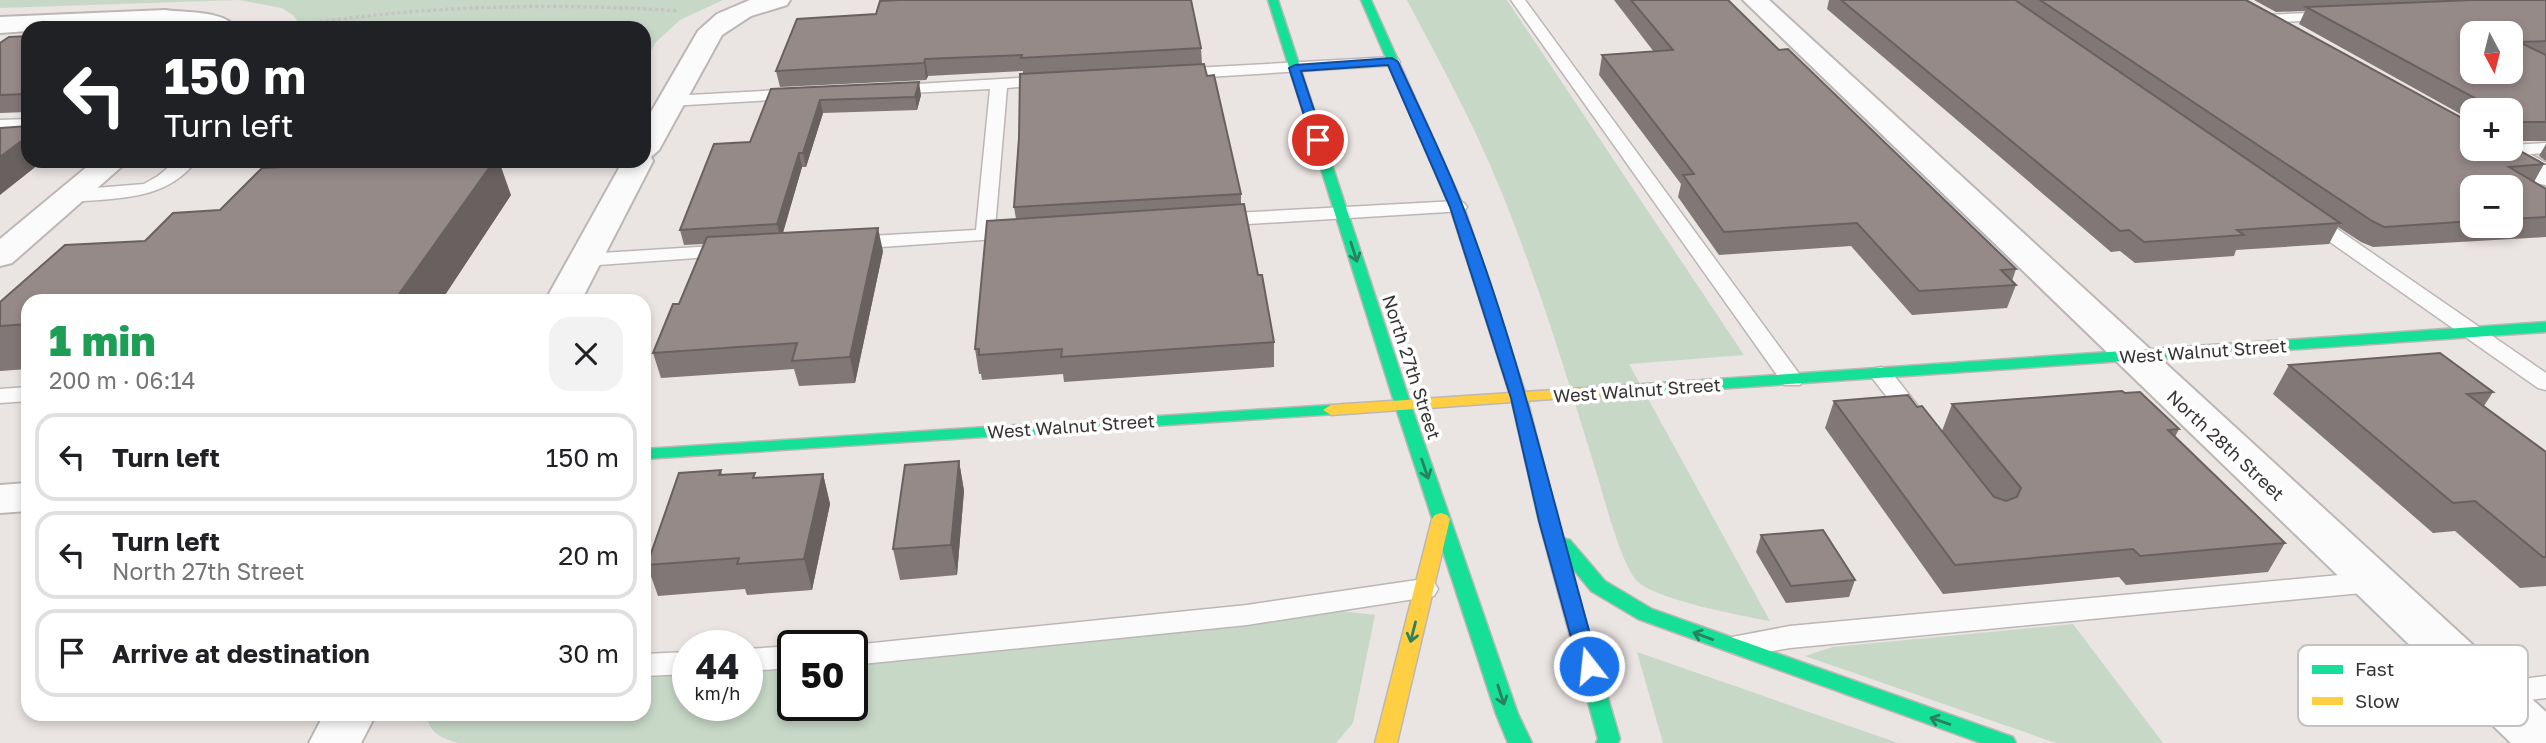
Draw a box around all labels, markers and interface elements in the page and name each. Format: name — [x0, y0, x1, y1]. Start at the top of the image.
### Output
north arrow — [2460, 21, 2524, 84]
map controls — [2460, 21, 2523, 238]
text: 150 m — [164, 46, 306, 105]
icon: left — [49, 49, 140, 140]
button: + — [2460, 98, 2523, 161]
text: Turn left — [164, 106, 293, 144]
pin — [1288, 110, 1348, 170]
icon: arrive — [1299, 121, 1337, 159]
button: − — [2460, 175, 2523, 238]
one-way arrow — [1349, 240, 1361, 262]
street label: North 27th Street — [1378, 292, 1446, 442]
text: 1 min — [49, 315, 156, 365]
button: close — [549, 317, 623, 391]
street label: West Walnut Street — [2119, 334, 2287, 368]
text: 200 m · 06:14 — [49, 366, 196, 394]
street label: West Walnut Street — [1553, 373, 1721, 407]
street label: North 28th Street — [2163, 385, 2289, 505]
street label: West Walnut Street — [987, 409, 1155, 443]
icon: left — [53, 438, 91, 476]
text: Turn left — [112, 442, 220, 473]
text: 150 m — [546, 442, 619, 473]
one-way arrow — [1420, 458, 1432, 480]
text: Turn left — [112, 526, 220, 557]
icon: left — [53, 536, 91, 574]
text: 20 m — [558, 540, 619, 571]
text: North 27th Street — [112, 557, 305, 585]
one-way arrow — [1406, 621, 1419, 643]
position arrow — [1552, 629, 1626, 703]
one-way arrow — [1692, 629, 1714, 641]
speed limit sign: 50 — [777, 630, 868, 721]
icon: arrive — [53, 634, 91, 672]
text: Arrive at destination — [112, 638, 370, 669]
text: 30 m — [558, 638, 619, 669]
text: 44 — [696, 645, 739, 687]
legend — [2298, 645, 2528, 726]
text: Fast — [2355, 657, 2394, 680]
text: km/h — [695, 682, 740, 704]
one-way arrow — [1496, 684, 1508, 706]
text: Slow — [2355, 689, 2400, 712]
one-way arrow — [1929, 714, 1951, 727]

